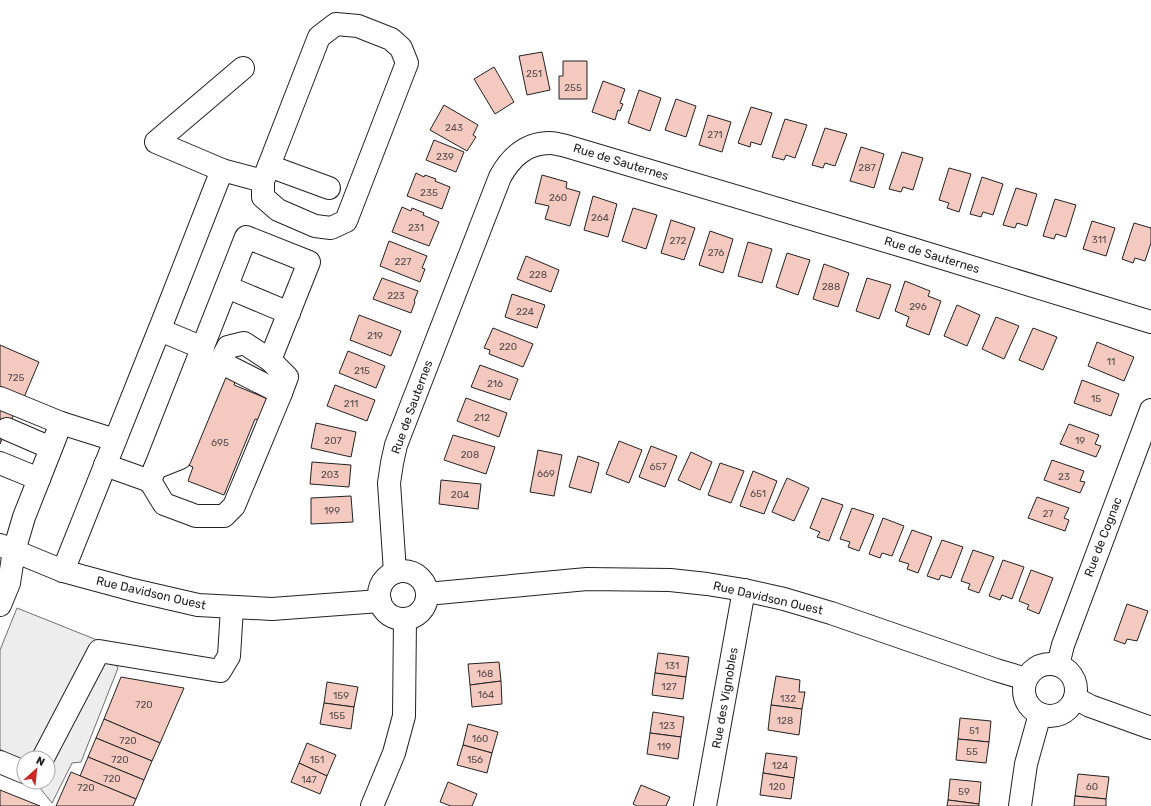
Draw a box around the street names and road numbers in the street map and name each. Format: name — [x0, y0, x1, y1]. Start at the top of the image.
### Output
street label: Rue de Sauternes — [572, 141, 670, 183]
street label: Rue de Sauternes — [883, 234, 981, 276]
street label: Rue de Sauternes — [389, 358, 435, 456]
street label: Rue de Cognac — [1081, 495, 1125, 579]
street label: Rue Davidson Ouest — [95, 574, 208, 613]
street label: Rue Davidson Ouest — [712, 579, 825, 618]
street label: Rue des Vignobles — [709, 646, 741, 750]

